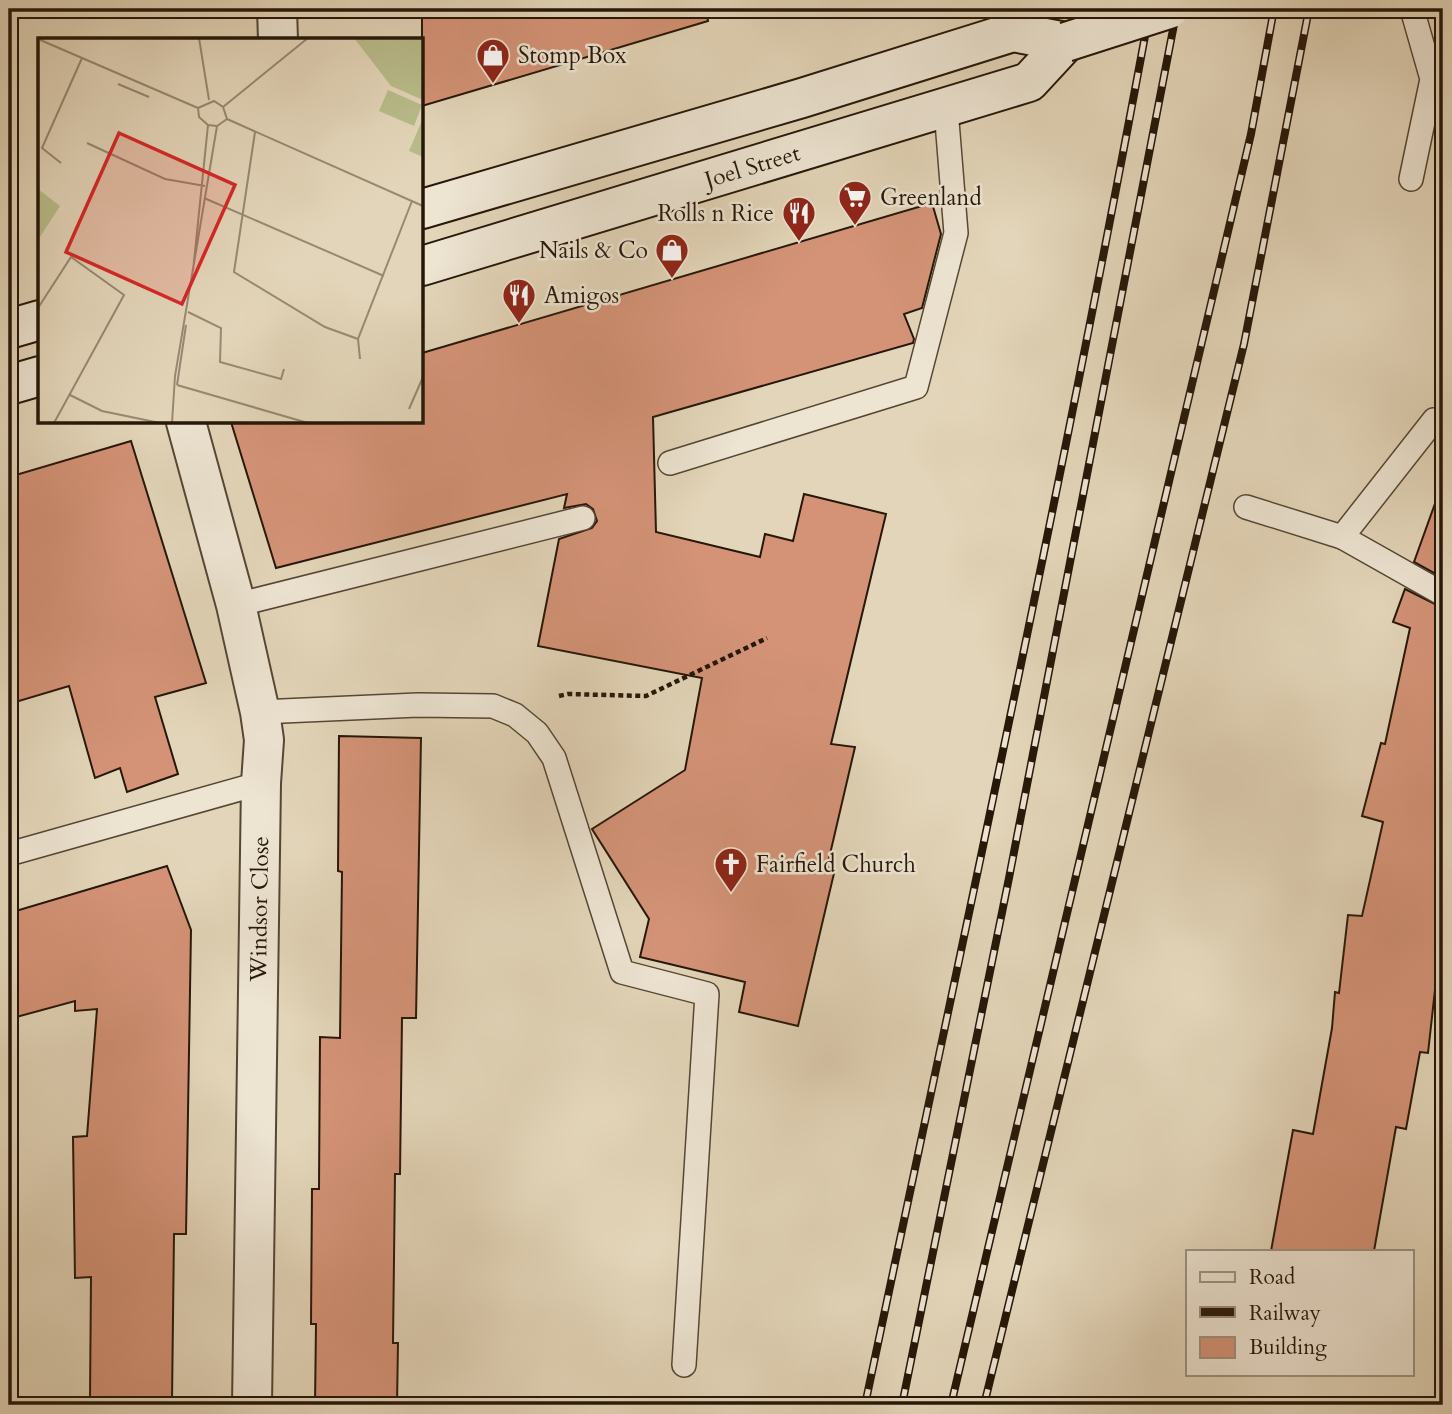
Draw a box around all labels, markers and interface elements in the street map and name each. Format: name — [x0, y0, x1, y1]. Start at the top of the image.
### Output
shop icon: Stomp Box — [474, 36, 512, 85]
inset map — [38, 38, 424, 424]
place label: Stomp Box — [518, 40, 627, 71]
street label: Joel Street — [698, 137, 804, 196]
supermarket icon: Greenland — [836, 178, 874, 227]
place label: Greenland — [880, 182, 982, 213]
restaurant icon: Rolls n Rice — [780, 194, 818, 243]
place label: Rolls n Rice — [657, 198, 774, 229]
shop icon: Nails & Co — [653, 231, 691, 280]
place label: Nails & Co — [539, 235, 648, 266]
restaurant icon: Amigos — [500, 276, 538, 325]
place label: Amigos — [544, 280, 619, 311]
street label: Windsor Close — [243, 836, 276, 983]
church icon: Fairfield Church — [712, 845, 750, 894]
place label: Fairfield Church — [756, 849, 916, 880]
legend — [1186, 1250, 1414, 1376]
text: Road — [1249, 1263, 1295, 1292]
text: Railway — [1249, 1299, 1321, 1328]
text: Building — [1249, 1333, 1327, 1362]

